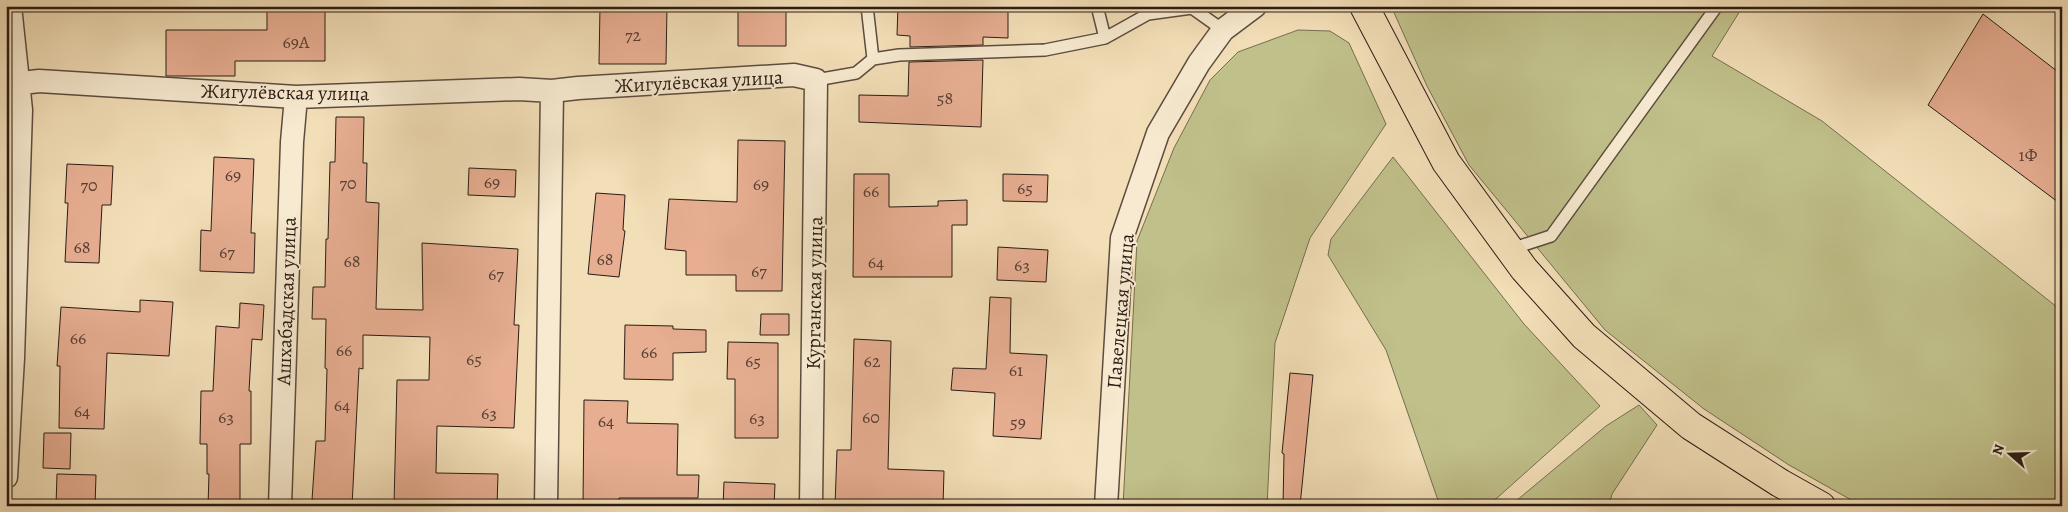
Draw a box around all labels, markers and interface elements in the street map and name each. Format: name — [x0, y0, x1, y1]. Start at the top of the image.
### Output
house number: 72 — [625, 23, 641, 47]
house number: 69А — [282, 30, 310, 54]
street label: Жигулёвская улица — [614, 64, 785, 99]
street label: Жигулёвская улица — [201, 78, 370, 107]
house number: 58 — [937, 86, 953, 110]
house number: 1Ф — [2019, 143, 2038, 167]
house number: 69 — [225, 163, 241, 187]
house number: 69 — [484, 170, 500, 194]
house number: 70 — [339, 171, 357, 195]
house number: 69 — [753, 172, 769, 196]
house number: 70 — [80, 173, 98, 197]
house number: 65 — [1017, 176, 1033, 200]
house number: 66 — [863, 179, 879, 203]
street label: Курганская улица — [800, 215, 829, 370]
street label: Ашхабадская улица — [270, 216, 303, 387]
street label: Павелецкая улица — [1100, 232, 1141, 390]
house number: 68 — [73, 235, 91, 259]
house number: 67 — [219, 240, 235, 264]
house number: 68 — [596, 247, 614, 271]
house number: 68 — [343, 249, 361, 273]
house number: 64 — [868, 250, 884, 274]
house number: 63 — [1014, 253, 1030, 277]
house number: 67 — [751, 259, 767, 283]
house number: 67 — [488, 262, 504, 286]
house number: 66 — [70, 326, 86, 350]
house number: 66 — [336, 338, 352, 362]
house number: 66 — [641, 340, 657, 364]
house number: 65 — [466, 347, 482, 371]
house number: 65 — [745, 349, 761, 373]
house number: 62 — [864, 349, 881, 373]
house number: 61 — [1009, 358, 1023, 382]
house number: 64 — [334, 393, 350, 417]
house number: 64 — [74, 399, 90, 423]
house number: 63 — [481, 401, 497, 425]
house number: 63 — [218, 405, 234, 429]
house number: 60 — [862, 405, 880, 429]
house number: 63 — [749, 406, 765, 430]
house number: 64 — [598, 409, 614, 433]
house number: 59 — [1010, 410, 1026, 434]
north arrow — [1986, 430, 2036, 480]
text: N — [1988, 442, 2009, 458]

